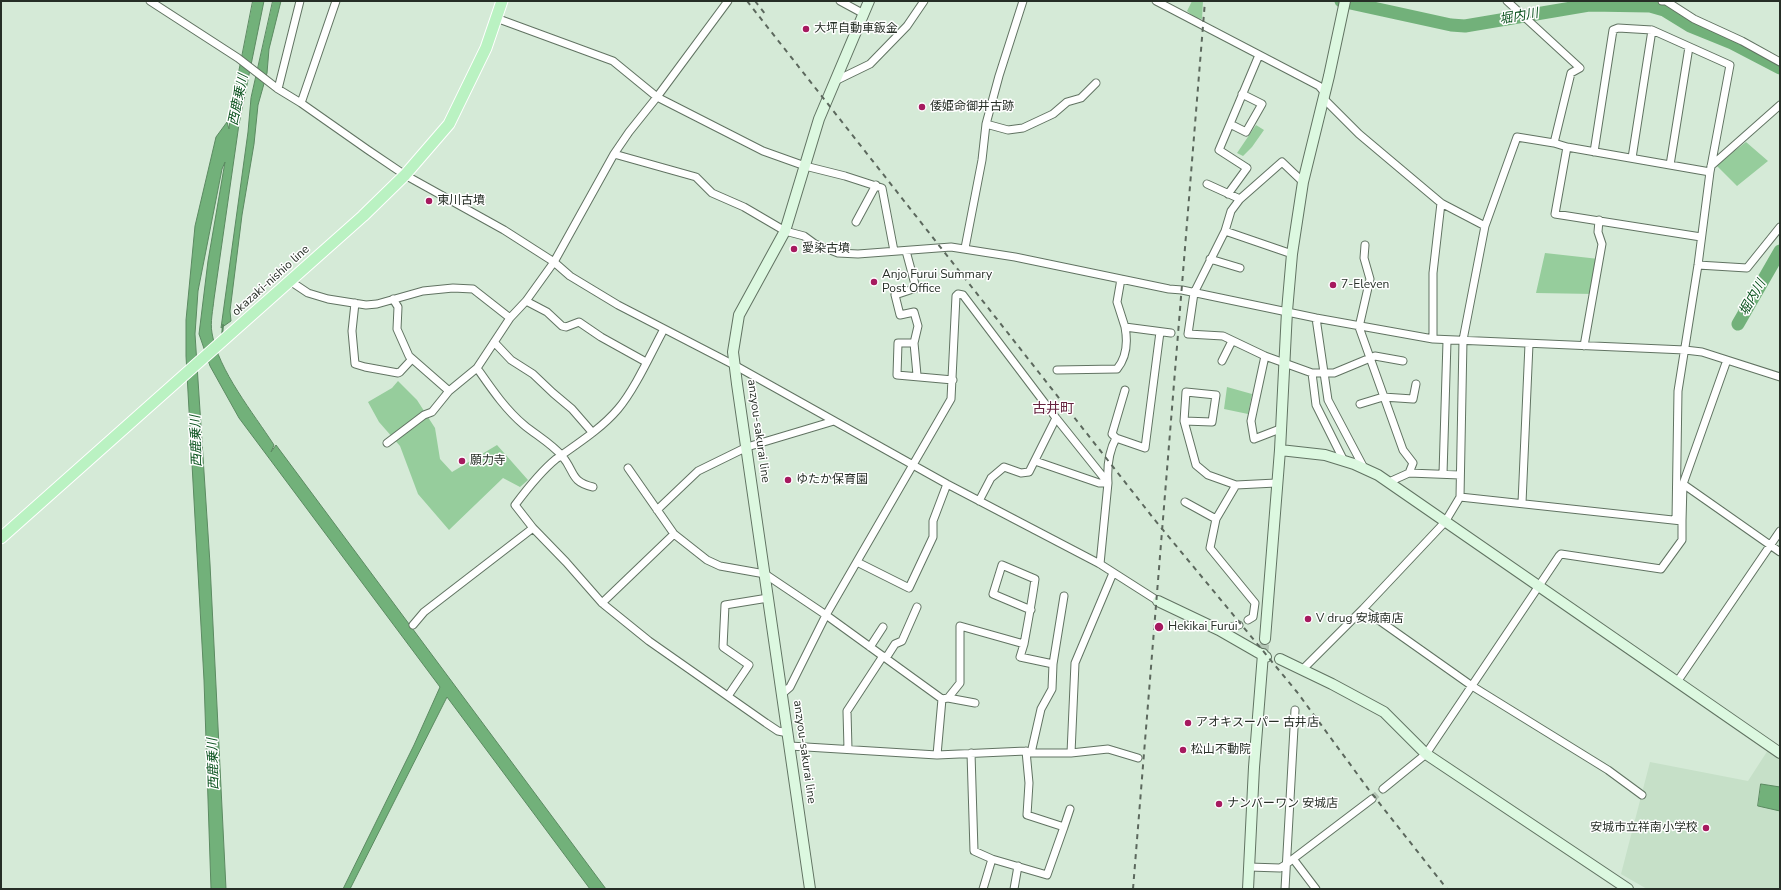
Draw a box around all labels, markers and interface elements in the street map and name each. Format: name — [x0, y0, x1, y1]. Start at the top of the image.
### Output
water label: 堀内川 — [1498, 6, 1540, 28]
place label: 大坪自動車鈑金 — [814, 22, 898, 36]
marker: 大坪自動車鈑金 — [801, 24, 811, 34]
water label: 西鹿乗川 — [226, 73, 252, 127]
place label: 倭姫命御井古跡 — [930, 100, 1014, 114]
marker: 倭姫命御井古跡 — [917, 102, 927, 112]
place label: 東川古墳 — [437, 194, 485, 208]
marker: 東川古墳 — [424, 196, 434, 206]
place label: 愛染古墳 — [802, 242, 850, 256]
street label: okazaki-nishio line — [229, 243, 313, 319]
marker: 愛染古墳 — [789, 244, 799, 254]
place label: Anjo Furui Summary Post Office — [882, 268, 992, 296]
marker: Anjo Furui Summary Post Office — [869, 277, 879, 287]
water label: 堀内川 — [1736, 277, 1770, 319]
place label: 7-Eleven — [1341, 278, 1389, 292]
marker: 7-Eleven — [1328, 280, 1338, 290]
street label: anzyou-sakurai line — [744, 378, 772, 484]
district label: 古井町 — [1032, 402, 1074, 418]
water label: 西鹿乗川 — [188, 415, 206, 467]
place label: 願力寺 — [470, 454, 506, 468]
marker: 願力寺 — [457, 456, 467, 466]
place label: ゆたか保育園 — [796, 473, 868, 487]
marker: ゆたか保育園 — [783, 475, 793, 485]
place label: V drug 安城南店 — [1316, 612, 1403, 626]
marker: V drug 安城南店 — [1303, 614, 1313, 624]
place label: Hekikai Furui — [1168, 620, 1237, 634]
marker: Hekikai Furui — [1153, 621, 1165, 633]
street label: anzyou-sakurai line — [790, 699, 818, 805]
place label: アオキスーパー 古井店 — [1196, 716, 1319, 730]
marker: アオキスーパー 古井店 — [1183, 718, 1193, 728]
water label: 西鹿乗川 — [205, 738, 223, 790]
place label: 松山不動院 — [1191, 743, 1251, 757]
marker: 松山不動院 — [1178, 745, 1188, 755]
place label: ナンバーワン 安城店 — [1227, 797, 1338, 811]
marker: ナンバーワン 安城店 — [1214, 799, 1224, 809]
place label: 安城市立祥南小学校 — [1590, 821, 1698, 835]
marker: 安城市立祥南小学校 — [1701, 823, 1711, 833]

